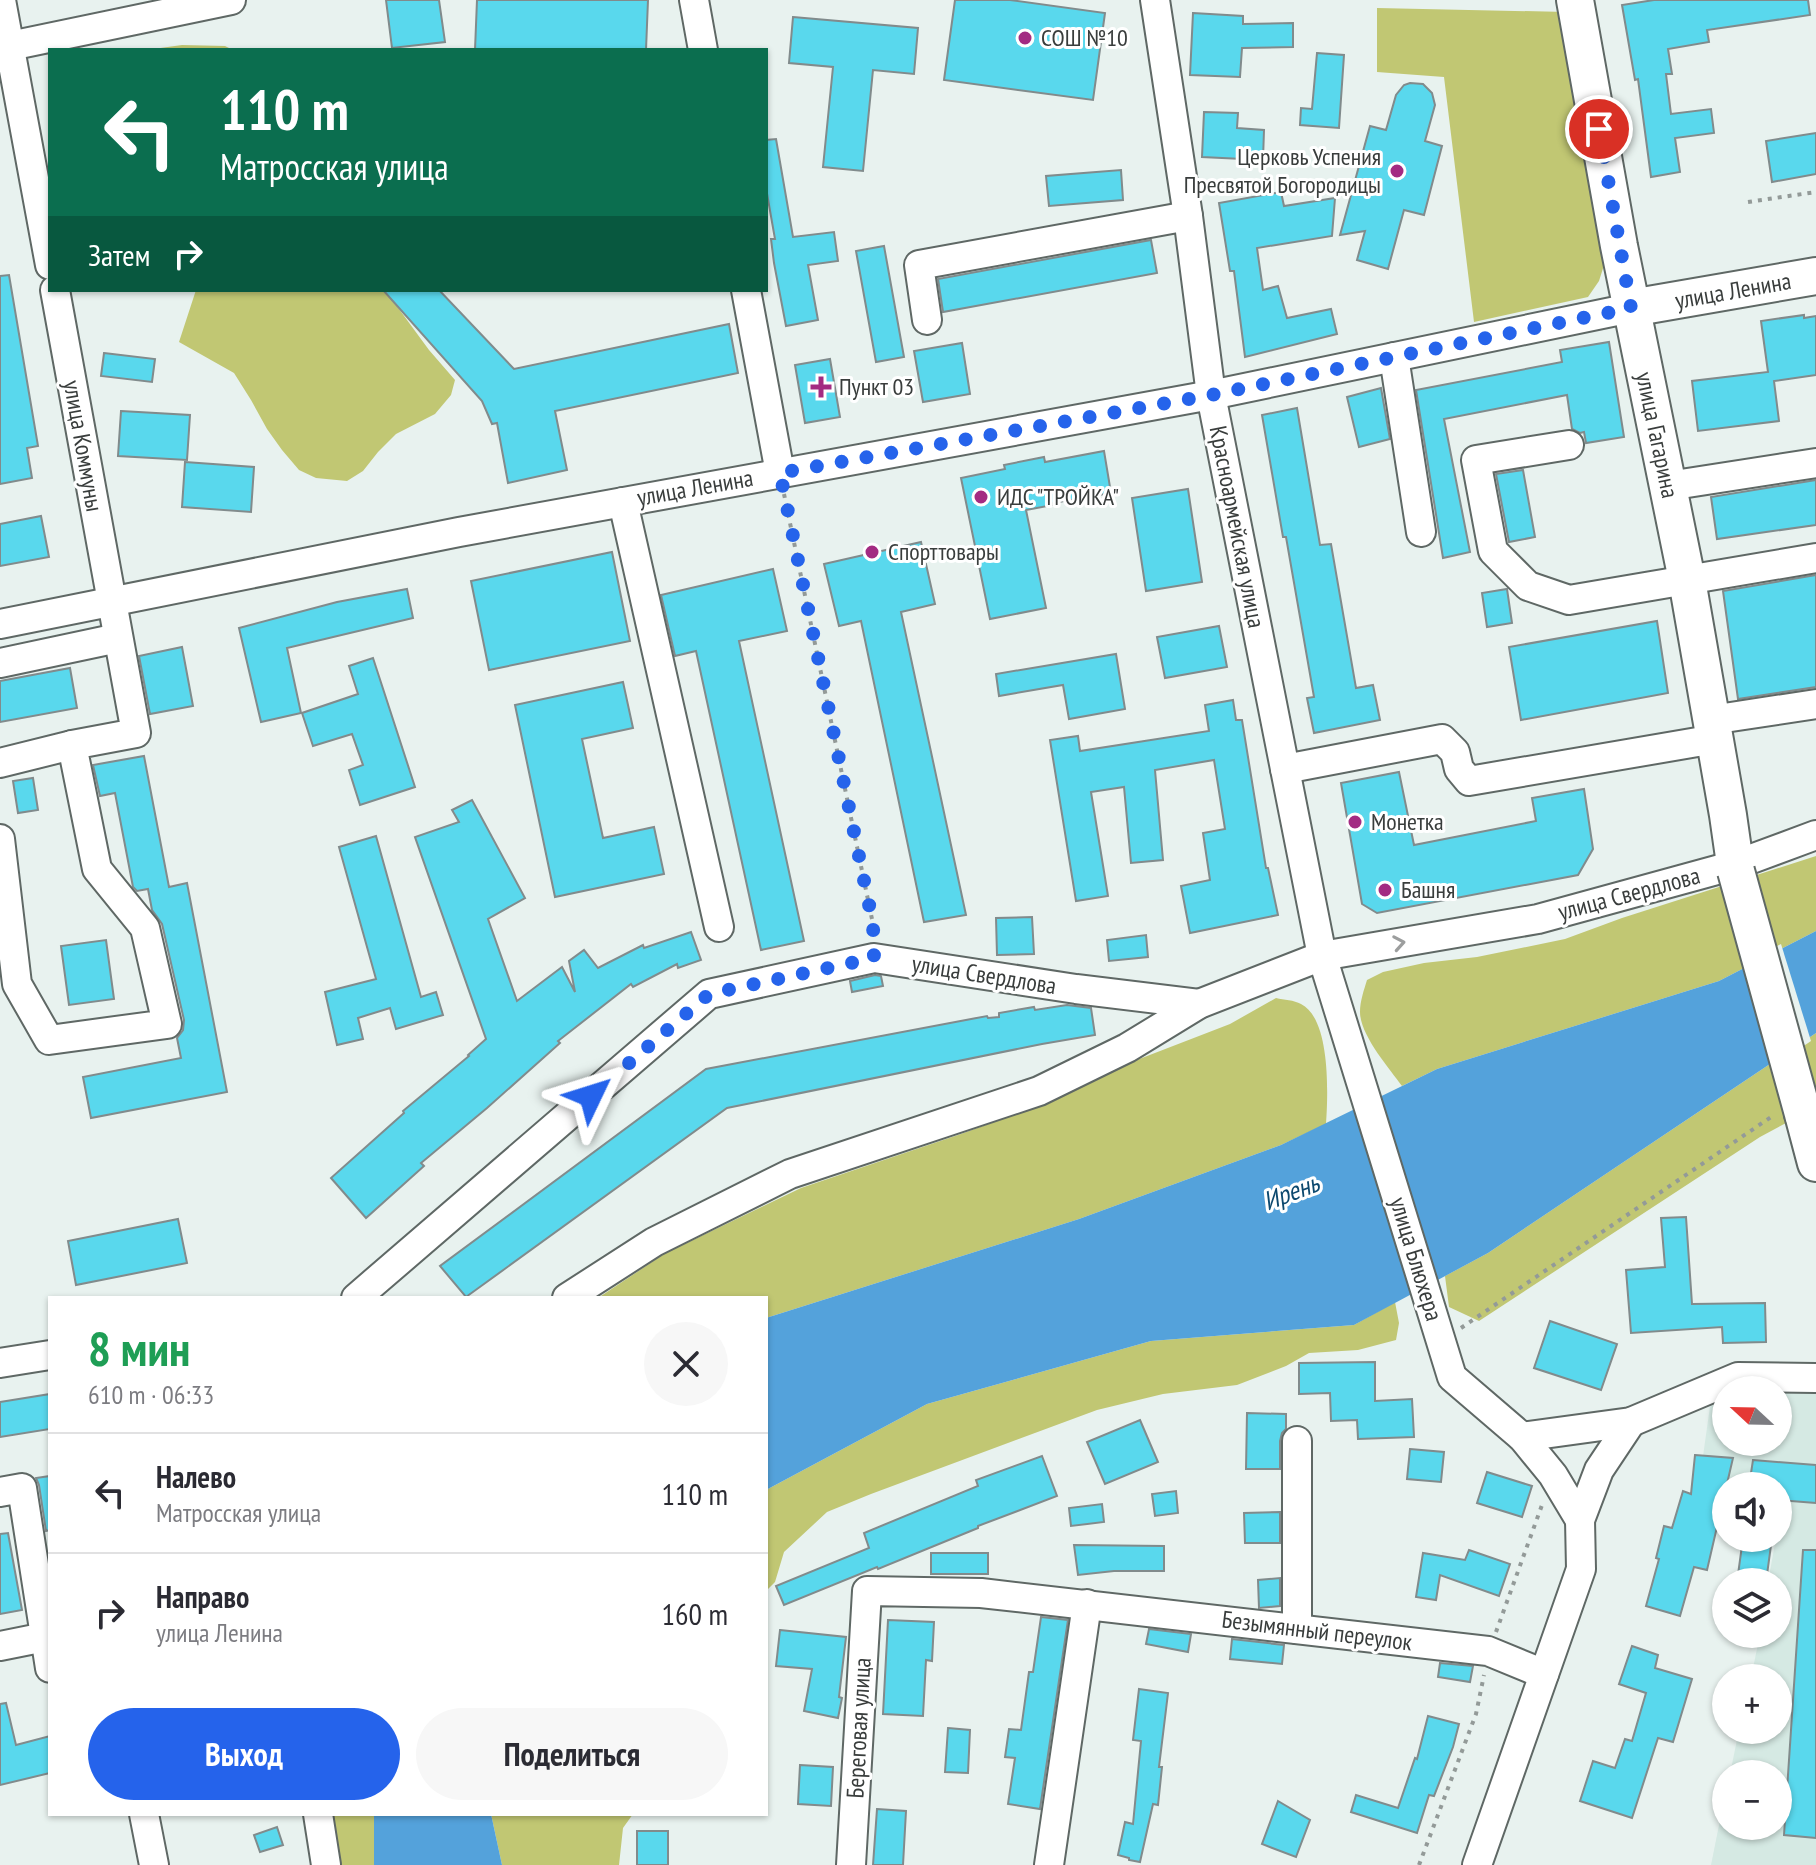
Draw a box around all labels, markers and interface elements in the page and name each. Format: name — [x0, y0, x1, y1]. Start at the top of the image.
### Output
place label: СОШ №10 — [1041, 22, 1128, 53]
marker: СОШ №10 — [1016, 29, 1034, 47]
text: 110 m — [220, 73, 349, 145]
icon: left — [88, 80, 192, 184]
pin — [1565, 95, 1633, 163]
icon: arrive — [1577, 107, 1621, 151]
place label: Церковь Успения Пресвятой Богородицы — [1184, 141, 1381, 200]
text: Матросская улица — [220, 143, 449, 190]
marker: Церковь Успения Пресвятой Богородицы — [1388, 162, 1406, 180]
icon: right — [166, 232, 210, 276]
text: Затем — [88, 235, 150, 274]
street label: улица Ленина — [1672, 265, 1793, 316]
street label: улица Гагарина — [1629, 369, 1686, 501]
place label: Пункт 03 — [839, 371, 914, 402]
marker: Пункт 03 — [810, 376, 832, 398]
street label: улица Коммуны — [57, 378, 110, 514]
street label: Красноармейская улица — [1203, 423, 1272, 631]
street label: улица Ленина — [634, 462, 755, 513]
place label: ИДС "ТРОЙКА" — [997, 481, 1119, 512]
marker: ИДС "ТРОЙКА" — [972, 488, 990, 506]
place label: Спорттовары — [888, 536, 999, 567]
marker: Спорттовары — [863, 543, 881, 561]
place label: Монетка — [1371, 806, 1444, 837]
marker: Монетка — [1346, 813, 1364, 831]
street label: улица Свердлова — [1554, 860, 1703, 927]
place label: Башня — [1401, 874, 1455, 905]
marker: Башня — [1376, 881, 1394, 899]
one-way arrow — [1392, 935, 1406, 952]
street label: улица Свердлова — [910, 948, 1058, 1001]
position arrow — [549, 1054, 633, 1138]
water label: Ирень — [1258, 1165, 1325, 1217]
street label: улица Блюхера — [1383, 1193, 1450, 1324]
text: 8 мин — [88, 1317, 190, 1379]
button: close — [644, 1322, 728, 1406]
north arrow — [1712, 1376, 1792, 1456]
map controls — [1712, 1376, 1792, 1840]
text: 610 m · 06:33 — [88, 1378, 214, 1411]
text: Налево — [156, 1457, 236, 1496]
icon: left — [88, 1471, 132, 1515]
button: sound — [1712, 1472, 1792, 1552]
text: 110 m — [662, 1474, 728, 1513]
text: Матросская улица — [156, 1496, 321, 1529]
button: layers — [1712, 1568, 1792, 1648]
text: Направо — [156, 1577, 249, 1616]
icon: right — [88, 1591, 132, 1635]
text: 160 m — [662, 1594, 728, 1633]
street label: Безымянный переулок — [1220, 1603, 1415, 1658]
text: улица Ленина — [156, 1616, 283, 1649]
street label: Береговая улица — [839, 1657, 878, 1799]
button: + — [1712, 1664, 1792, 1744]
button: Выход — [88, 1708, 400, 1800]
button: Поделиться — [416, 1708, 728, 1800]
button: − — [1712, 1760, 1792, 1840]

